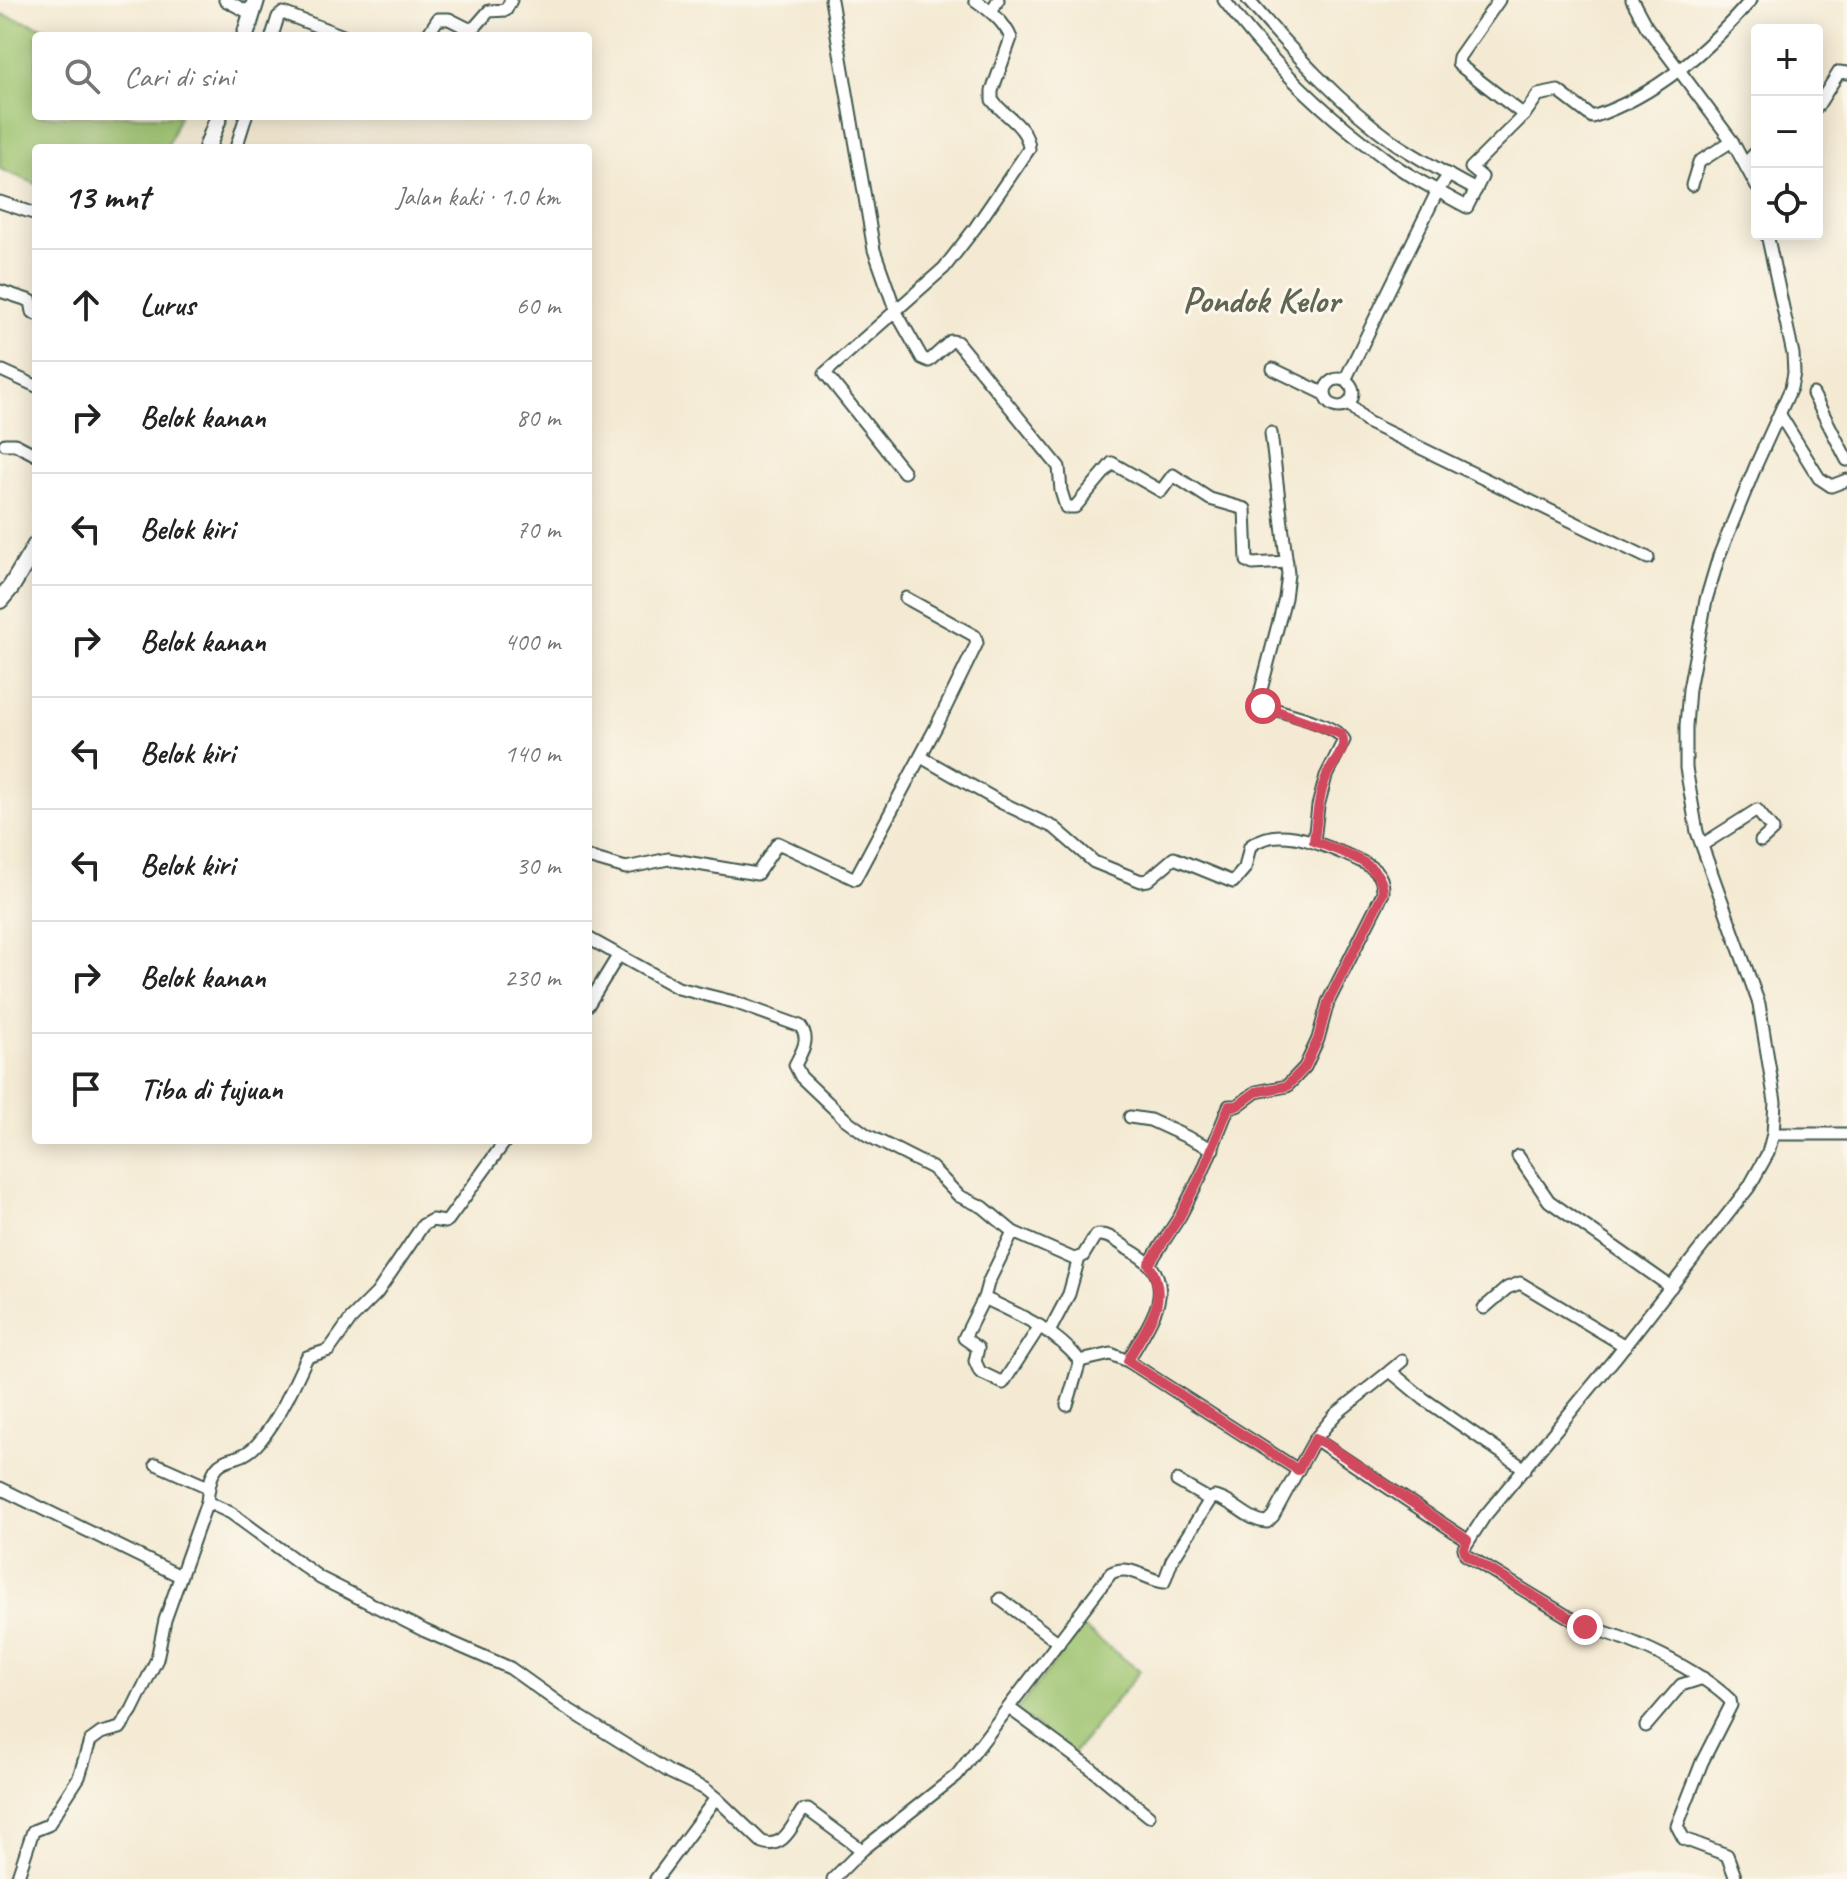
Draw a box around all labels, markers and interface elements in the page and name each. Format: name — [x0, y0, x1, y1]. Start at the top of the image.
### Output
map controls — [1751, 24, 1823, 240]
button: + — [1751, 24, 1823, 96]
search box — [32, 32, 592, 120]
icon: search — [60, 54, 104, 98]
text: Cari di sini — [124, 57, 235, 95]
button: − — [1751, 96, 1823, 168]
button: locate — [1751, 168, 1823, 240]
text: 13 mnt — [64, 175, 149, 218]
text: Jalan kaki · 1.0 km — [396, 180, 560, 213]
district label: Pondok Kelor — [1183, 277, 1344, 323]
icon: ahead — [64, 283, 108, 327]
text: Lurus — [140, 286, 195, 324]
text: 60 m — [516, 289, 560, 322]
icon: right — [64, 395, 108, 439]
text: Belok kanan — [140, 398, 265, 436]
text: 80 m — [516, 401, 560, 434]
icon: left — [64, 507, 108, 551]
text: Belok kiri — [140, 510, 235, 548]
text: 70 m — [516, 513, 560, 546]
icon: right — [64, 619, 108, 663]
text: Belok kanan — [140, 622, 265, 660]
text: 400 m — [504, 625, 560, 658]
route start — [1245, 688, 1281, 724]
icon: left — [64, 731, 108, 775]
text: Belok kiri — [140, 734, 235, 772]
text: 140 m — [504, 737, 560, 770]
icon: left — [64, 843, 108, 887]
text: Belok kiri — [140, 846, 235, 884]
text: 30 m — [516, 849, 560, 882]
icon: right — [64, 955, 108, 999]
text: Belok kanan — [140, 958, 265, 996]
text: 230 m — [504, 961, 560, 994]
icon: arrive — [64, 1067, 108, 1111]
text: Tiba di tujuan — [140, 1070, 283, 1108]
route end — [1567, 1609, 1603, 1645]

